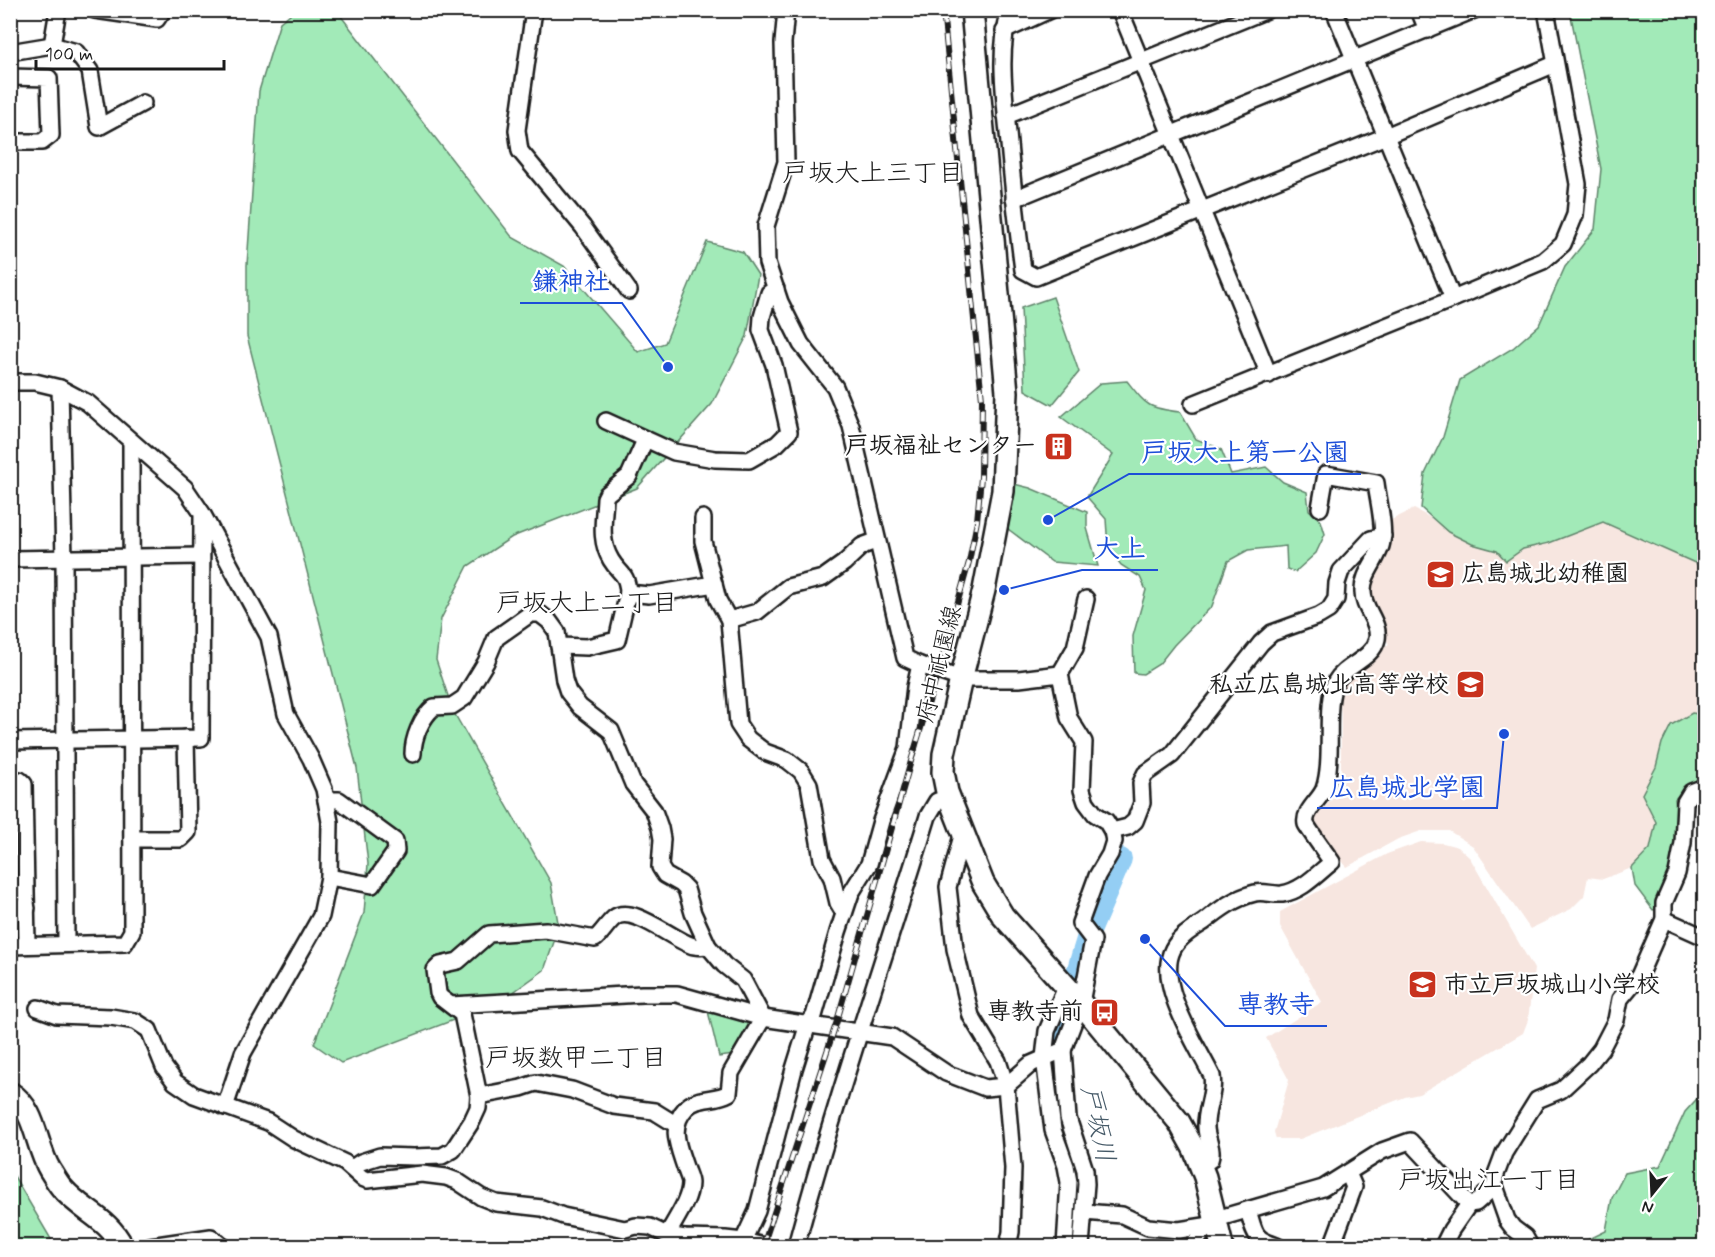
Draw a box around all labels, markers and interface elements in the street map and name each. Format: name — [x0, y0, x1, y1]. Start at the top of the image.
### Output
scale bar — [36, 33, 224, 71]
text: 100 m — [45, 43, 93, 67]
district label: 戸坂大上三丁目 — [782, 157, 964, 191]
callout: 鎌神社 — [520, 259, 622, 303]
text: 鎌神社 — [532, 266, 610, 300]
building icon: 戸坂福祉センター — [1042, 430, 1074, 462]
callout: 戸坂大上第一公園 — [1129, 430, 1361, 474]
place label: 戸坂福祉センター — [845, 431, 1037, 462]
text: 戸坂大上第一公園 — [1141, 437, 1349, 471]
callout: 大上 — [1082, 526, 1158, 570]
text: 大上 — [1094, 533, 1146, 567]
school or university icon: 広島城北幼稚園 — [1424, 558, 1456, 590]
place label: 広島城北幼稚園 — [1461, 559, 1629, 590]
district label: 戸坂大上二丁目 — [496, 587, 678, 621]
street label: 府中祇園線 — [910, 602, 970, 726]
school or university icon: 私立広島城北高等学校 — [1454, 669, 1486, 701]
place label: 私立広島城北高等学校 — [1209, 670, 1449, 701]
callout: 広島城北学園 — [1317, 764, 1497, 808]
text: 広島城北学園 — [1329, 772, 1485, 806]
school or university icon: 市立戸坂城山小学校 — [1407, 969, 1439, 1001]
place label: 市立戸坂城山小学校 — [1444, 970, 1660, 1001]
callout: 専教寺 — [1225, 982, 1327, 1026]
text: 専教寺 — [1237, 989, 1315, 1023]
bus stop icon: 専教寺前 — [1088, 996, 1120, 1028]
place label: 専教寺前 — [987, 997, 1083, 1028]
district label: 戸坂数甲二丁目 — [485, 1042, 667, 1076]
water label: 戸坂川 — [1072, 1082, 1122, 1166]
district label: 戸坂出江一丁目 — [1398, 1164, 1580, 1198]
north arrow — [1622, 1164, 1682, 1224]
text: N — [1640, 1195, 1656, 1218]

